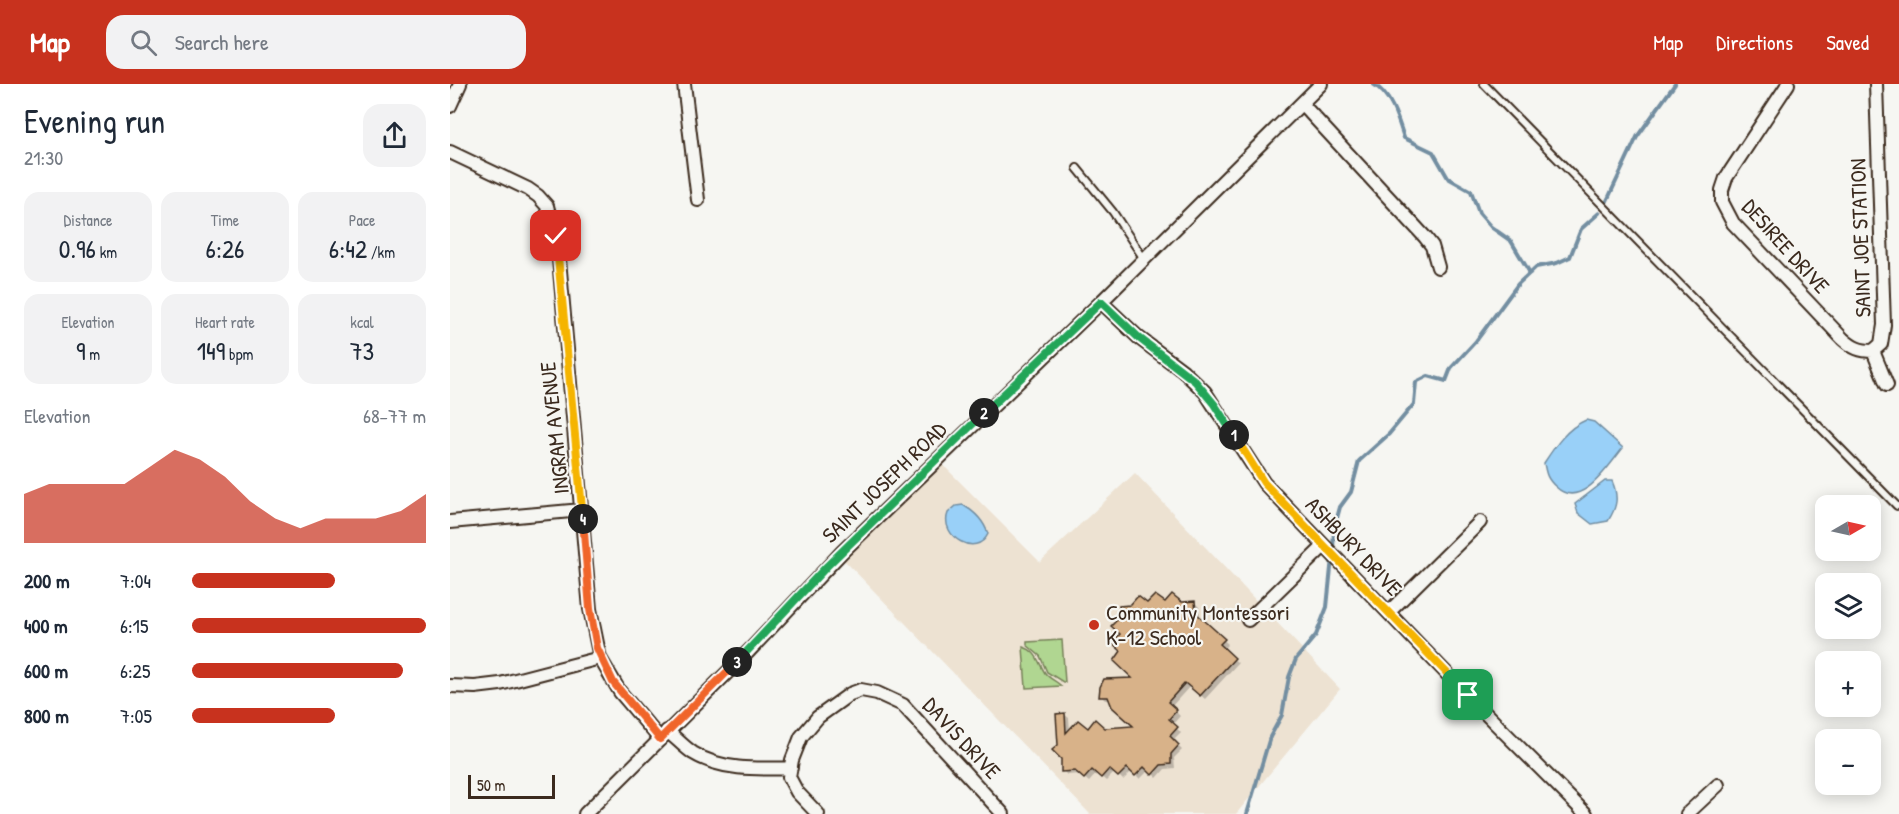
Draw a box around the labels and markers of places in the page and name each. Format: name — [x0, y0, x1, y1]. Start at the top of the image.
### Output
pin — [530, 210, 581, 261]
pin: 2 — [969, 398, 999, 428]
pin: 1 — [1219, 420, 1249, 450]
pin: 4 — [568, 504, 598, 534]
place label: Community Montessori K-12 School — [1106, 597, 1290, 652]
marker: Community Montessori K-12 School — [1087, 618, 1101, 632]
pin: 3 — [722, 647, 752, 677]
pin — [1442, 669, 1493, 720]

